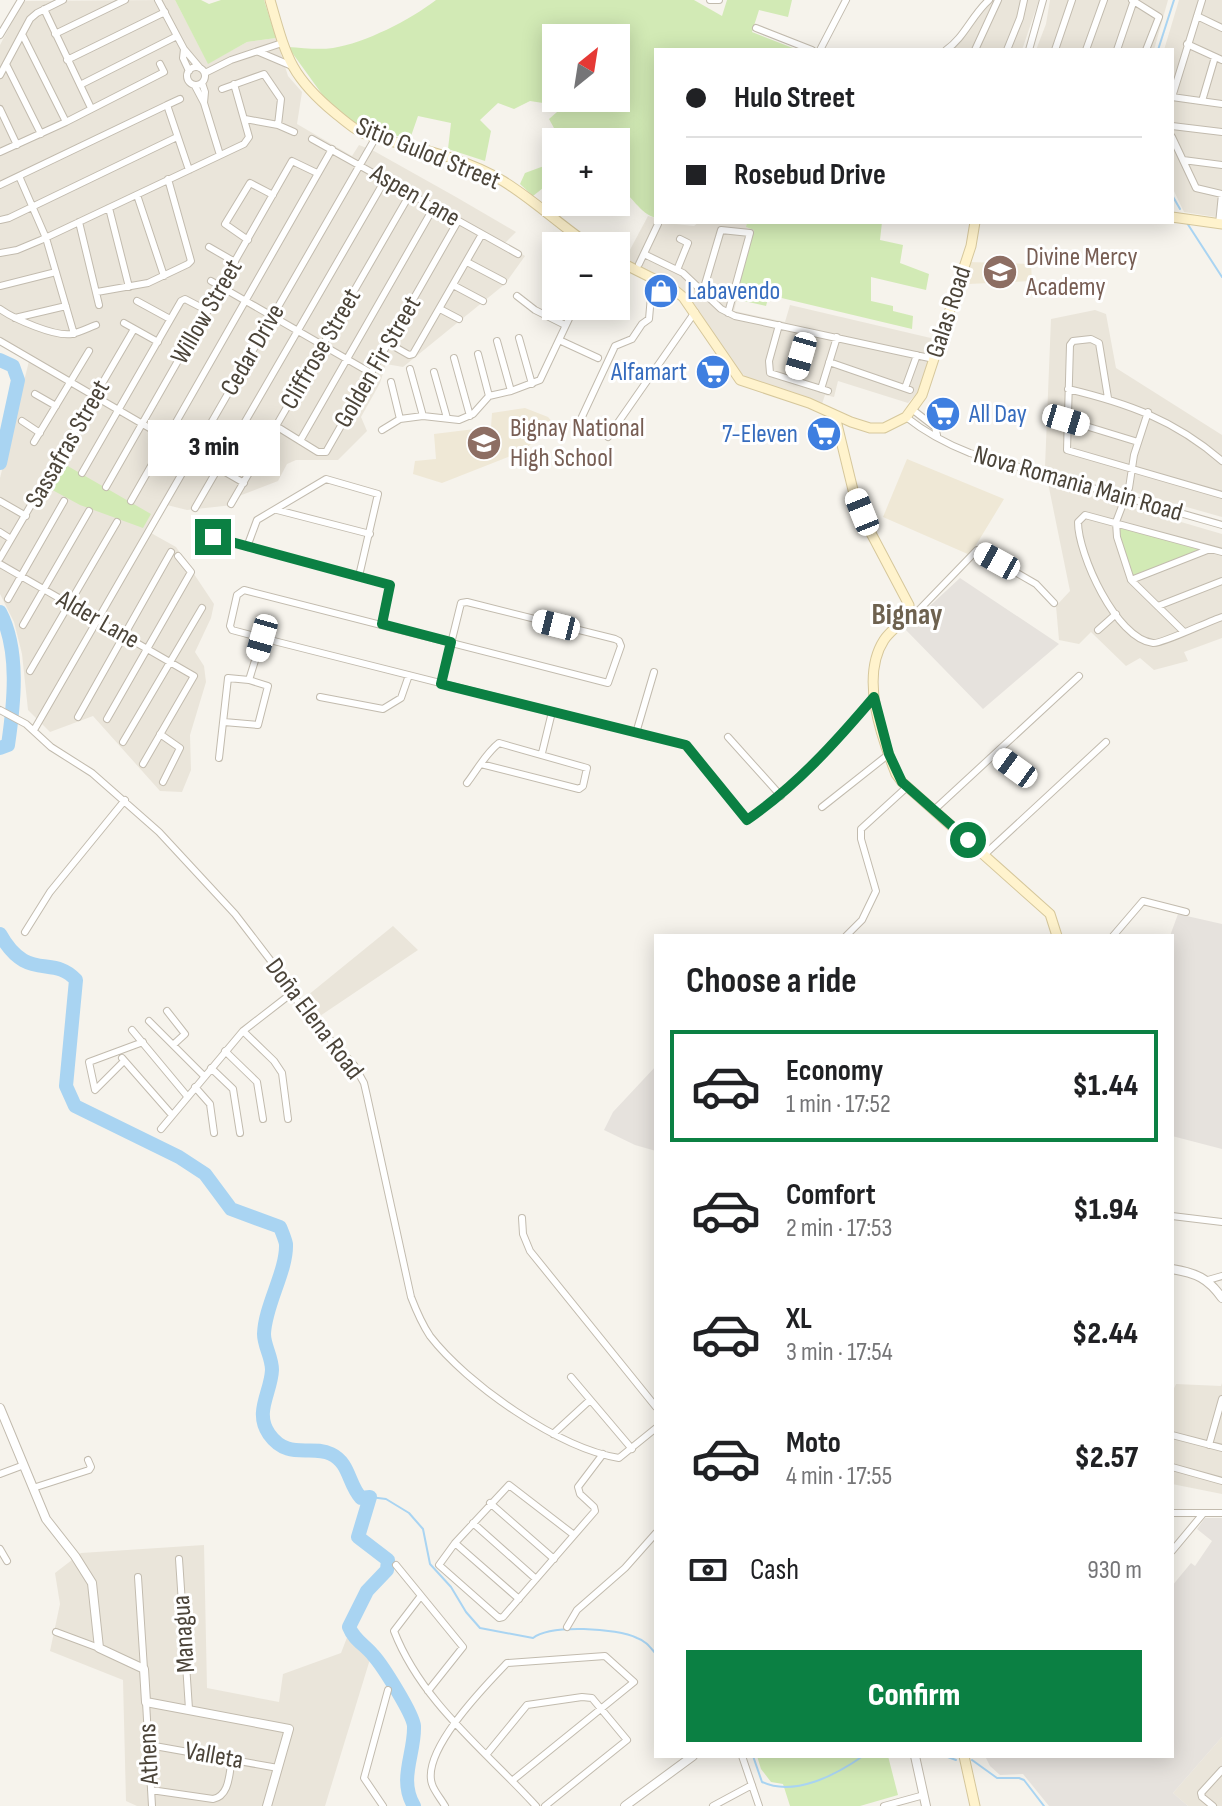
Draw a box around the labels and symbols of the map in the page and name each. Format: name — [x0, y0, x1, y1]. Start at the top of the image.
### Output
north arrow — [542, 24, 630, 112]
street label: Sitio Gulod Street — [351, 111, 505, 197]
street label: Aspen Lane — [364, 158, 465, 234]
place label: Divine Mercy Academy — [1025, 242, 1137, 303]
school or university icon: Divine Mercy Academy — [981, 253, 1019, 291]
street label: Willow Street — [165, 254, 249, 370]
street label: Galas Road — [920, 262, 978, 362]
shop icon: Labavendo — [642, 272, 680, 310]
place label: Labavendo — [687, 276, 780, 307]
street label: Cliffrose Street — [274, 283, 368, 415]
street label: Golden Fir Street — [328, 291, 428, 433]
street label: Cedar Drive — [214, 299, 292, 401]
car — [783, 330, 819, 382]
supermarket icon: Alfamart — [694, 353, 732, 391]
place label: Alfamart — [610, 357, 687, 388]
street label: Sassafras Street — [19, 375, 117, 513]
supermarket icon: All Day — [924, 395, 962, 433]
place label: All Day — [968, 399, 1027, 430]
car — [1040, 402, 1092, 438]
place label: Bignay National High School — [510, 413, 645, 474]
supermarket icon: 7-Eleven — [805, 415, 843, 453]
place label: 7-Eleven — [722, 419, 798, 450]
callout: 3 min — [147, 421, 279, 477]
school or university icon: Bignay National High School — [465, 424, 503, 462]
street label: Nova Romania Main Road — [970, 439, 1186, 529]
car — [842, 485, 882, 539]
route end — [195, 519, 231, 555]
car — [970, 539, 1024, 583]
street label: Alder Lane — [50, 583, 145, 656]
district label: Bignay — [872, 597, 943, 633]
car — [530, 608, 582, 642]
car — [244, 612, 280, 664]
car — [989, 744, 1041, 792]
route start — [950, 822, 986, 858]
street label: Doña Elena Road — [258, 952, 370, 1086]
street label: Managua — [166, 1594, 202, 1674]
street label: Athens — [132, 1723, 166, 1786]
street label: Valleta — [182, 1736, 246, 1776]

